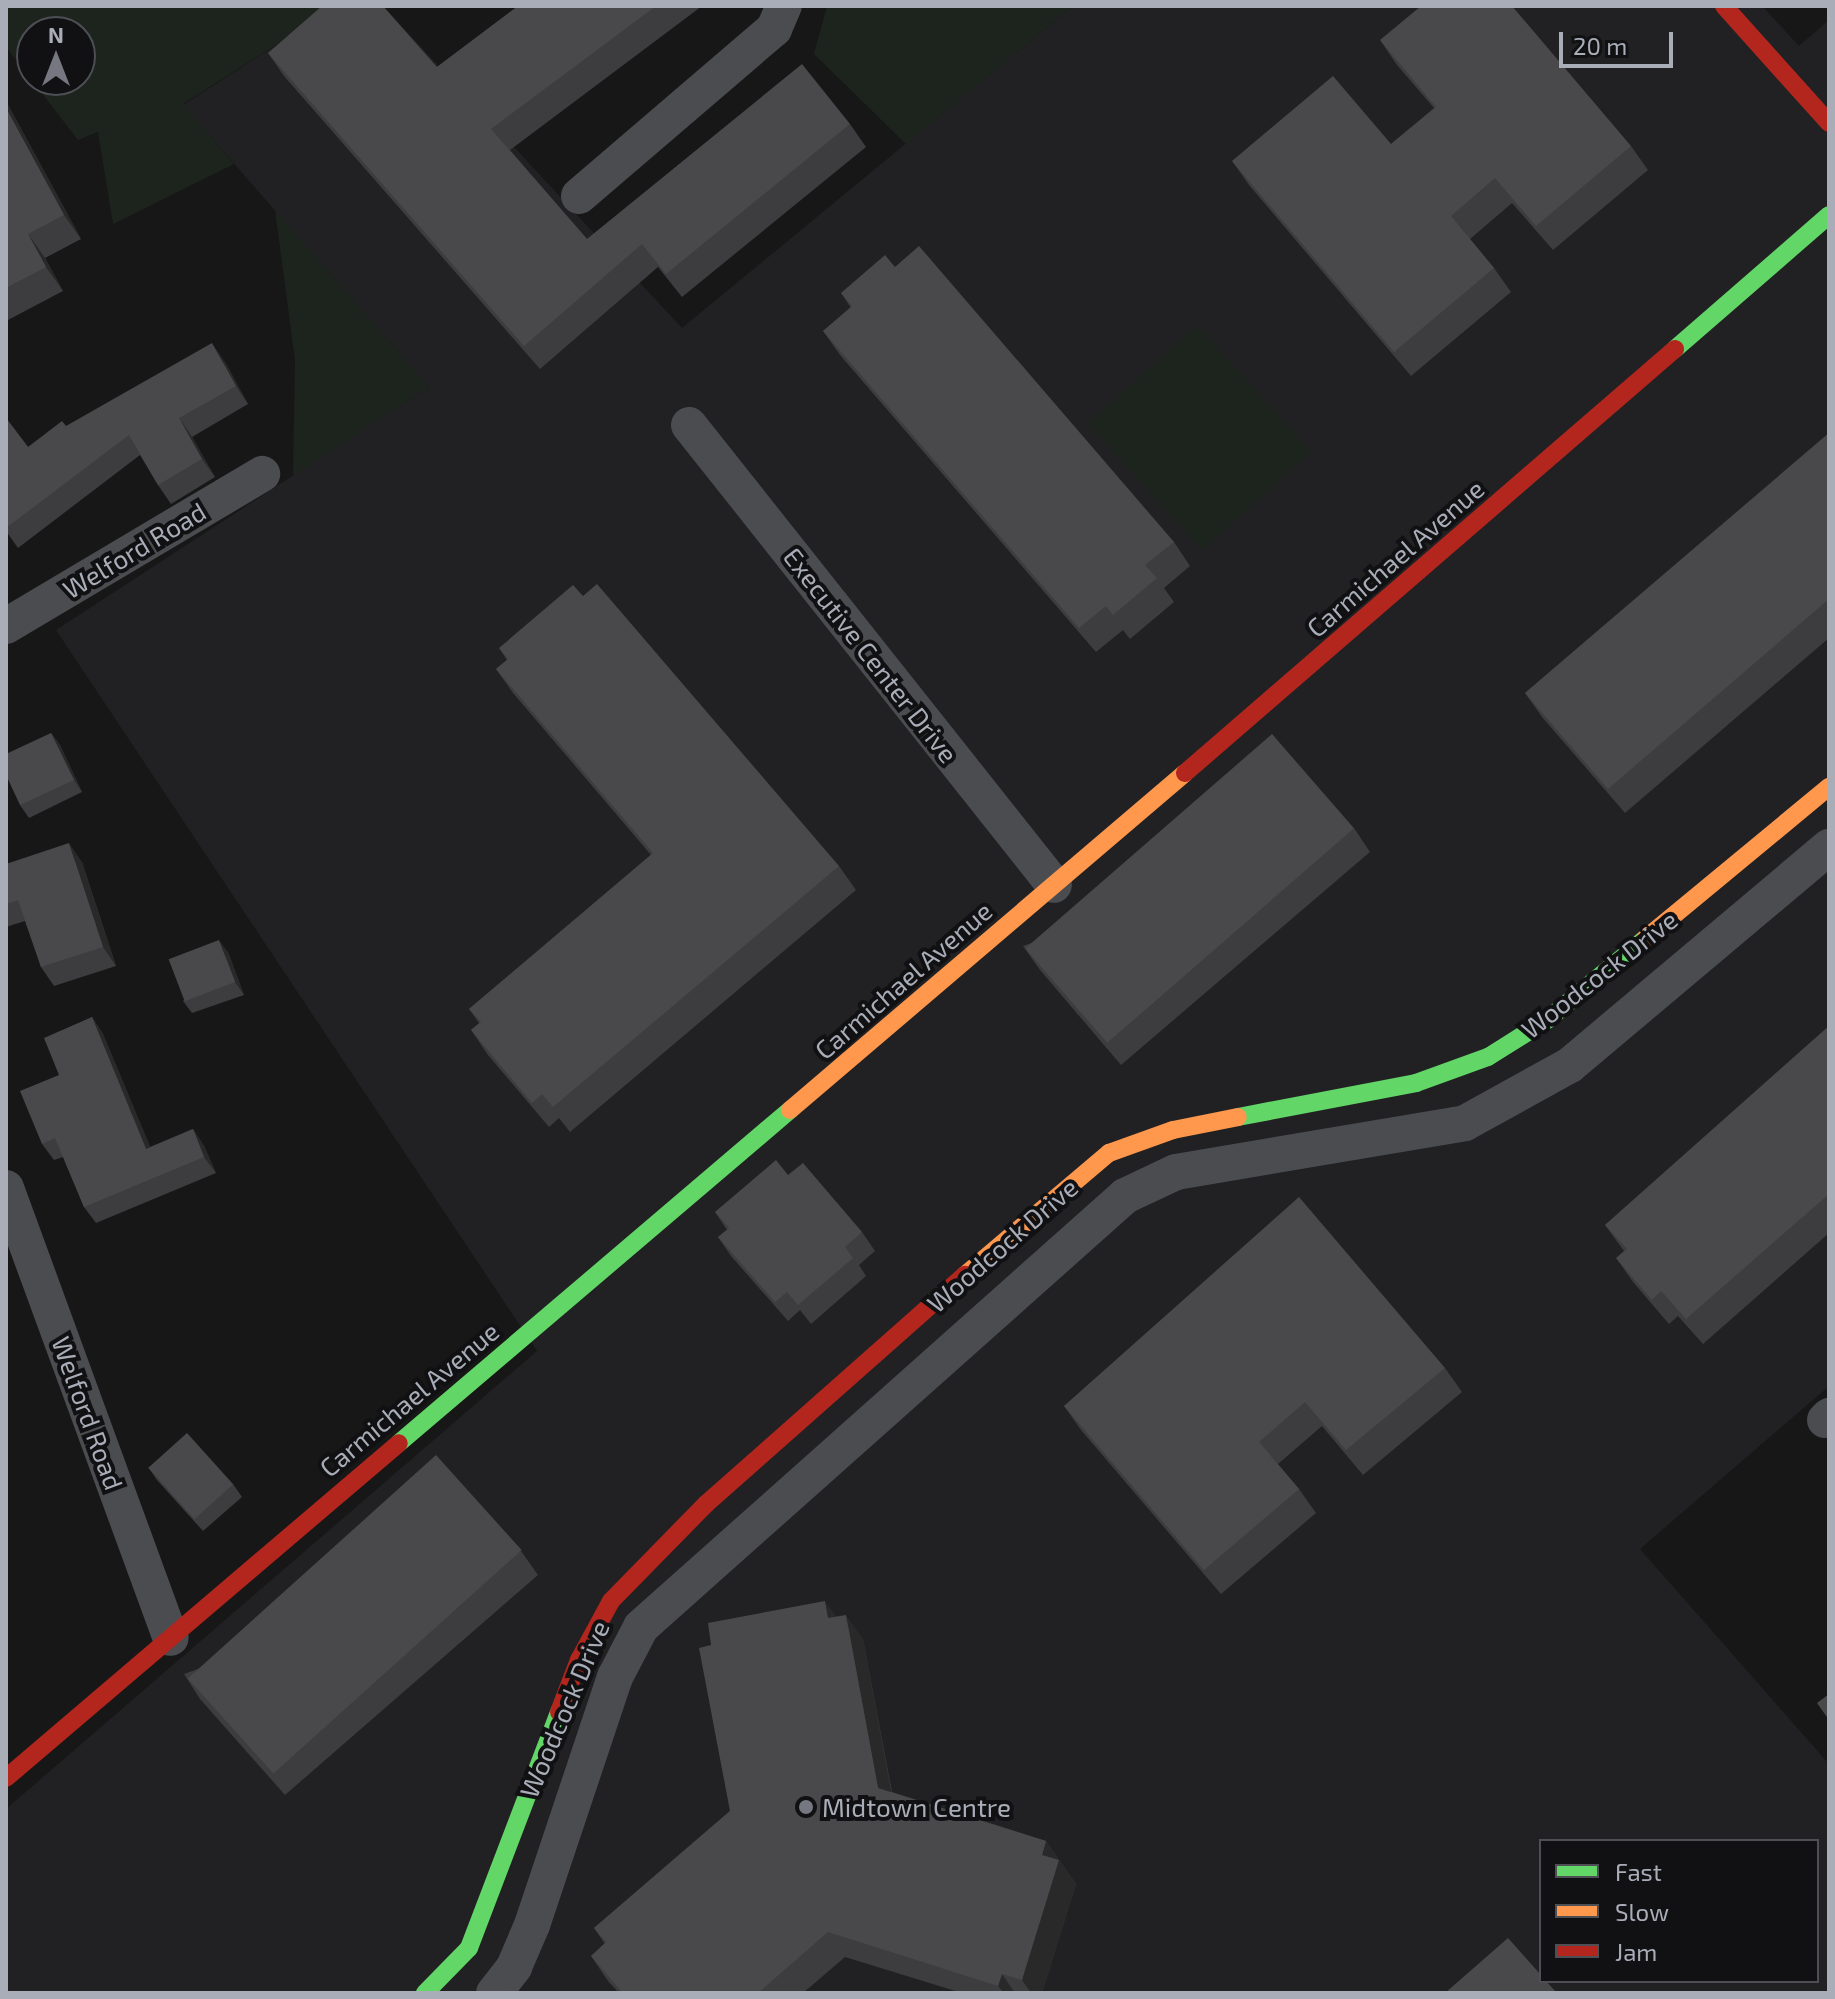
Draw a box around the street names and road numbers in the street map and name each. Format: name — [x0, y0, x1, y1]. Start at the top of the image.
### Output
street label: Carmichael Avenue — [1300, 472, 1490, 644]
street label: Welford Road — [57, 495, 211, 605]
street label: Executive Center Drive — [777, 541, 965, 769]
street label: Carmichael Avenue — [808, 894, 998, 1066]
street label: Woodcock Drive — [1515, 903, 1683, 1045]
street label: Woodcock Drive — [920, 1171, 1084, 1319]
street label: Carmichael Avenue — [313, 1315, 505, 1483]
street label: Welford Road — [46, 1332, 130, 1494]
street label: Woodcock Drive — [513, 1616, 615, 1802]

